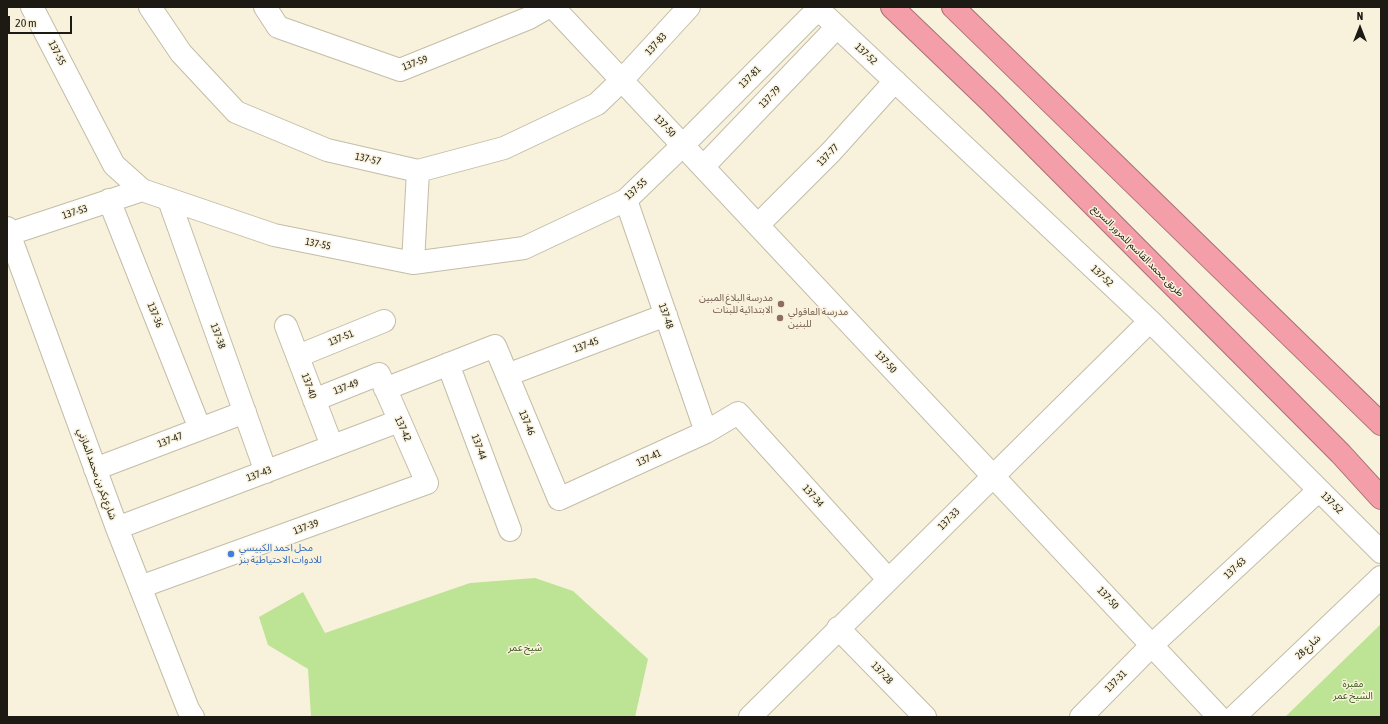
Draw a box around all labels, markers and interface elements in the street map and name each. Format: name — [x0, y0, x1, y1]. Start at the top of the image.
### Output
scale bar — [10, 8, 74, 34]
north arrow — [1340, 8, 1380, 48]
text: N — [1357, 10, 1363, 22]
text: 20 m — [15, 16, 37, 30]
street label: 137-83 — [643, 30, 669, 58]
street label: 137-55 — [46, 39, 68, 67]
street label: 137-52 — [852, 41, 880, 67]
street label: 137-59 — [401, 53, 429, 73]
street label: 137-81 — [737, 64, 763, 90]
street label: 137-79 — [757, 83, 783, 111]
street label: 137-50 — [652, 112, 678, 140]
street label: 137-77 — [815, 141, 841, 169]
street label: 137-57 — [354, 150, 382, 168]
street label: 137-55 — [622, 176, 650, 202]
street label: 137-53 — [61, 202, 89, 222]
street label: طريق محمد القاسم للمرور السريع — [1090, 203, 1186, 299]
street label: 137-55 — [304, 236, 332, 252]
street label: 137-52 — [1088, 263, 1116, 289]
place label: مدرسة البلاغ المبين الابتدائية للبنات — [699, 292, 773, 316]
marker: مدرسة البلاغ المبين الابتدائية للبنات — [776, 299, 786, 309]
street label: 137-36 — [145, 301, 165, 329]
street label: 137-48 — [656, 302, 676, 330]
place label: مدرسة العاقولي للبنين — [788, 306, 848, 330]
marker: مدرسة العاقولي للبنين — [775, 313, 785, 323]
street label: 137-38 — [208, 322, 228, 350]
street label: 137-51 — [327, 328, 355, 348]
street label: 137-45 — [572, 335, 600, 355]
street label: 137-50 — [873, 348, 899, 376]
street label: 137-40 — [299, 372, 319, 400]
street label: 137-49 — [332, 377, 360, 397]
street label: 137-46 — [516, 409, 538, 437]
street label: 137-42 — [392, 415, 414, 443]
street label: شارع بكر بن محمد المازني — [75, 427, 119, 521]
street label: 137-47 — [156, 430, 184, 450]
street label: 137-44 — [469, 433, 489, 461]
street label: 137-41 — [635, 447, 663, 469]
street label: 137-43 — [245, 464, 273, 484]
street label: 137-34 — [800, 482, 826, 510]
street label: 137-52 — [1319, 490, 1345, 516]
street label: 137-33 — [936, 506, 962, 532]
street label: 137-39 — [292, 517, 320, 537]
place label: محل احمد الكبيسي للادوات الاحتياطية بنز — [239, 542, 322, 566]
marker: محل احمد الكبيسي للادوات الاحتياطية بنز — [226, 549, 236, 559]
street label: 137-63 — [1221, 555, 1249, 581]
street label: 137-50 — [1095, 584, 1121, 612]
street label: شارع 28 — [1293, 632, 1323, 662]
park label: شيخ عمر — [508, 642, 542, 654]
street label: 137-28 — [869, 659, 895, 687]
street label: 137-31 — [1103, 668, 1129, 694]
park label: مقبرة الشيخ عمر — [1333, 678, 1373, 702]

